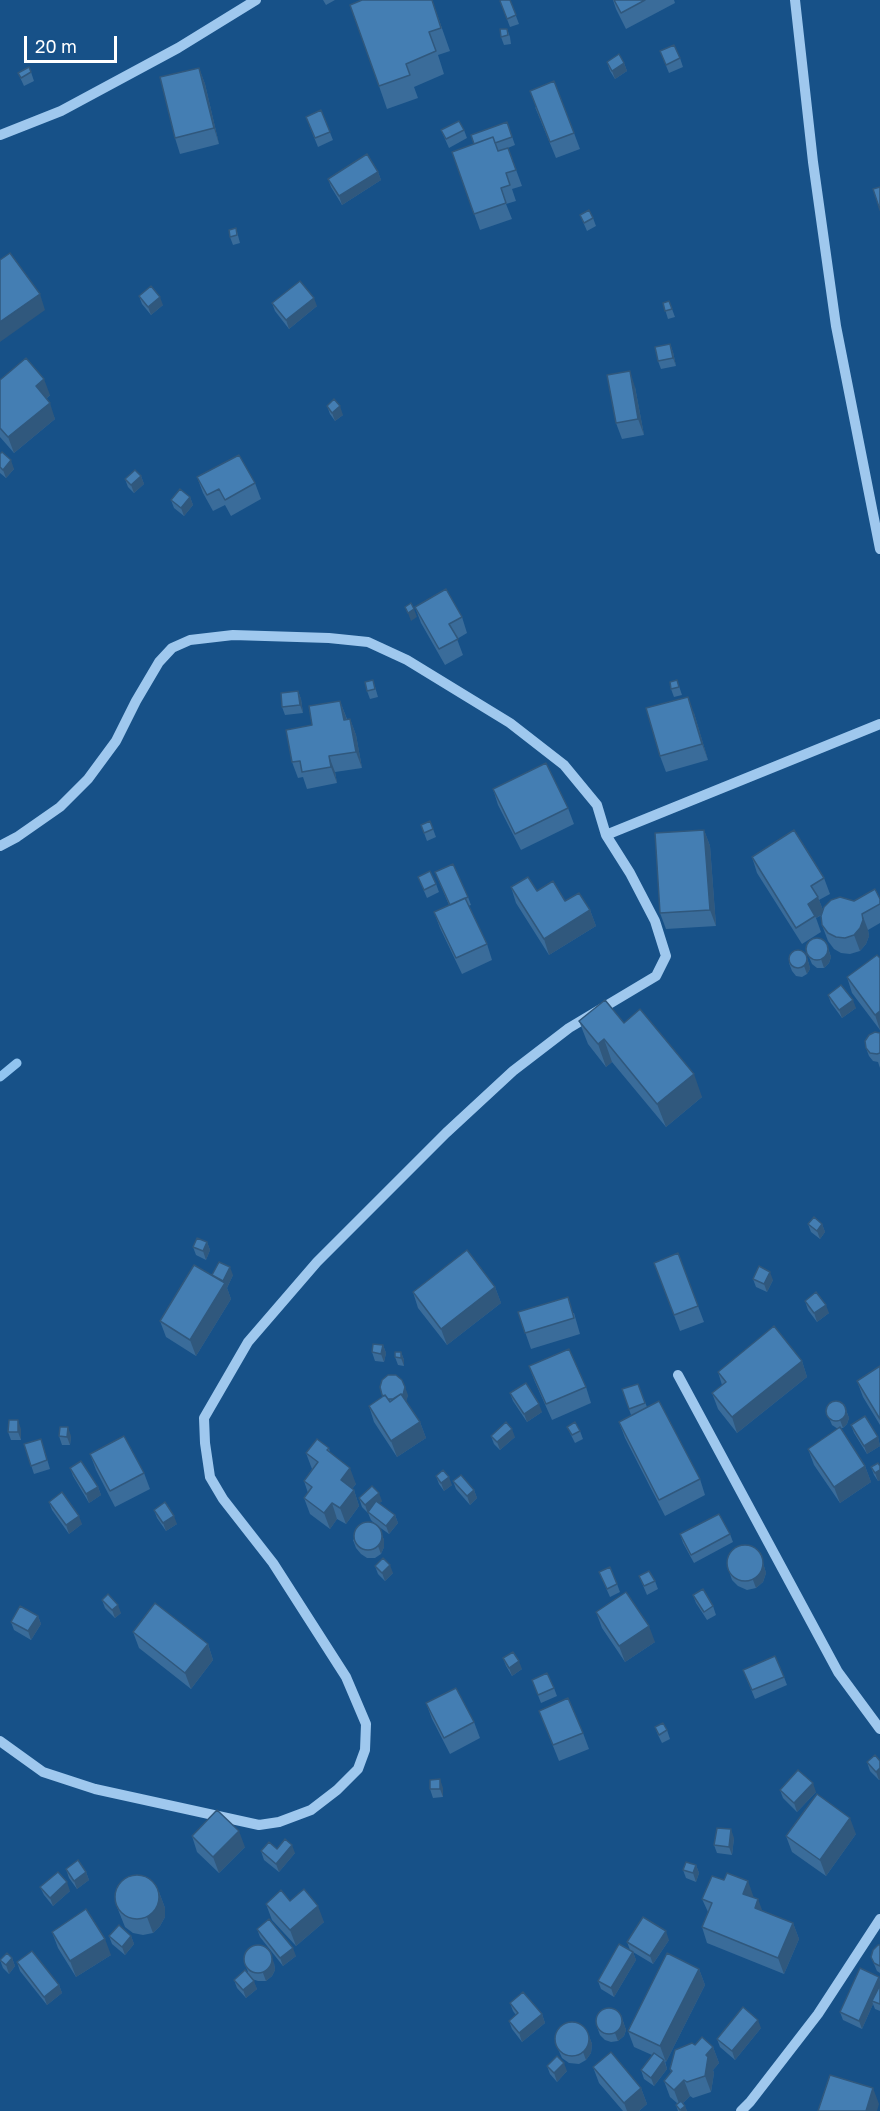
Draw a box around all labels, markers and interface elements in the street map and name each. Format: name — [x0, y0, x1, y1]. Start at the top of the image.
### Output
scale bar — [27, 24, 120, 62]
text: 20 m — [35, 35, 77, 57]

